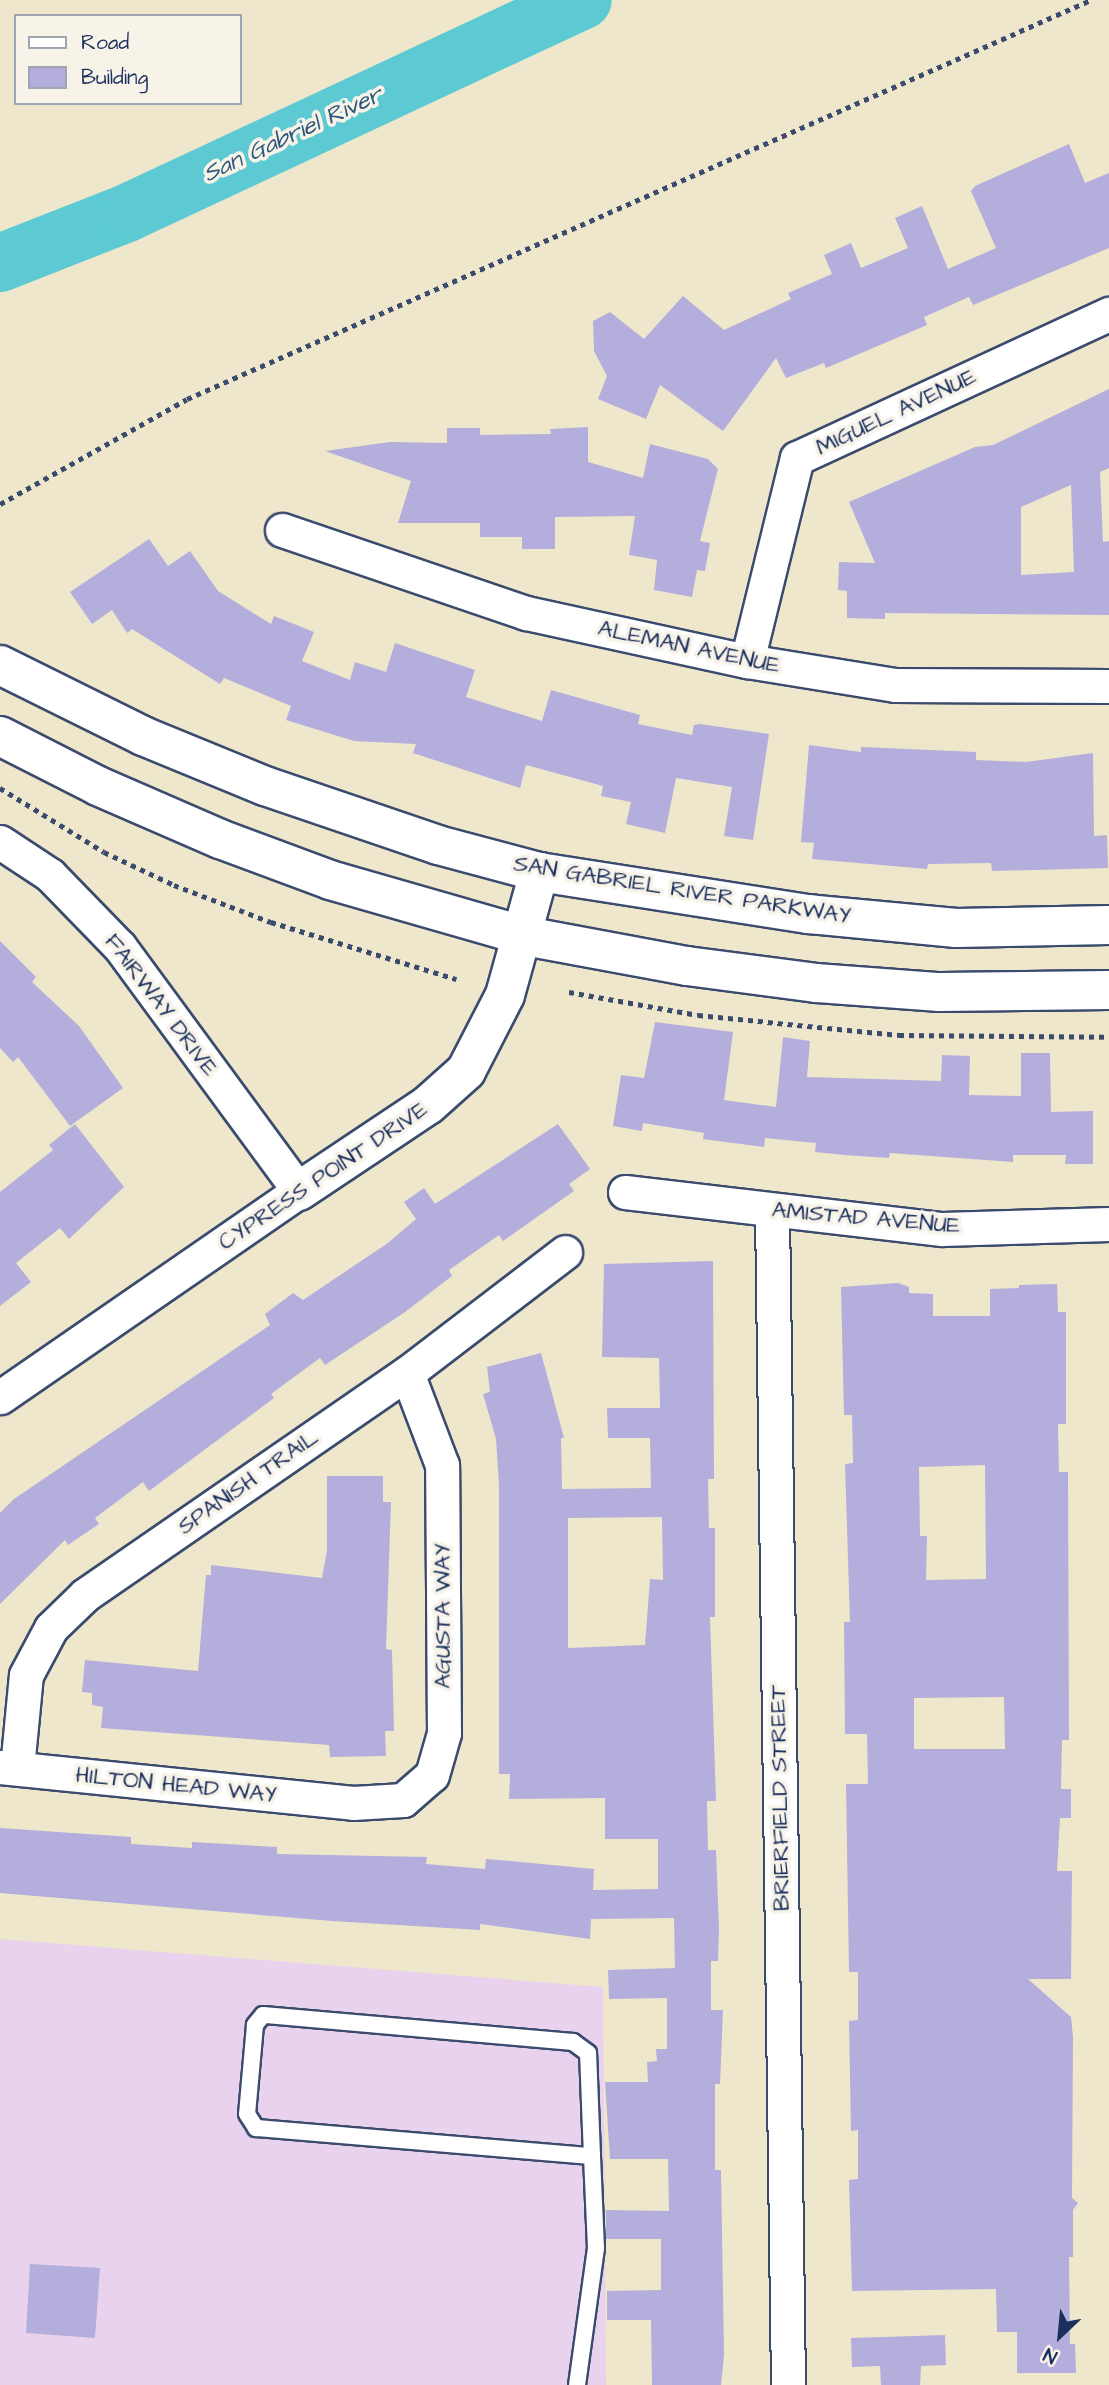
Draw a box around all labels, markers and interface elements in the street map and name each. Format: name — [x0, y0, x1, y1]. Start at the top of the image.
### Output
legend — [14, 14, 242, 105]
text: Road — [81, 28, 129, 57]
text: Building — [81, 63, 148, 92]
water label: San Gabriel River — [199, 81, 387, 189]
street label: MIGUEL AVENUE — [811, 363, 981, 461]
street label: ALEMAN AVENUE — [595, 614, 783, 680]
street label: SAN GABRIEL RIVER PARKWAY — [512, 850, 852, 930]
street label: FAIRWAY DRIVE — [98, 928, 224, 1082]
street label: CYPRESS POINT DRIVE — [213, 1096, 433, 1256]
street label: AMISTAD AVENUE — [771, 1196, 961, 1240]
street label: SPANISH TRAIL — [173, 1423, 323, 1541]
street label: AGUSTA WAY — [429, 1543, 457, 1689]
street label: BRIERFIELD STREET — [764, 1685, 796, 1911]
street label: HILTON HEAD WAY — [74, 1761, 278, 1809]
north arrow — [1025, 2301, 1095, 2371]
text: N — [1039, 2341, 1062, 2370]

